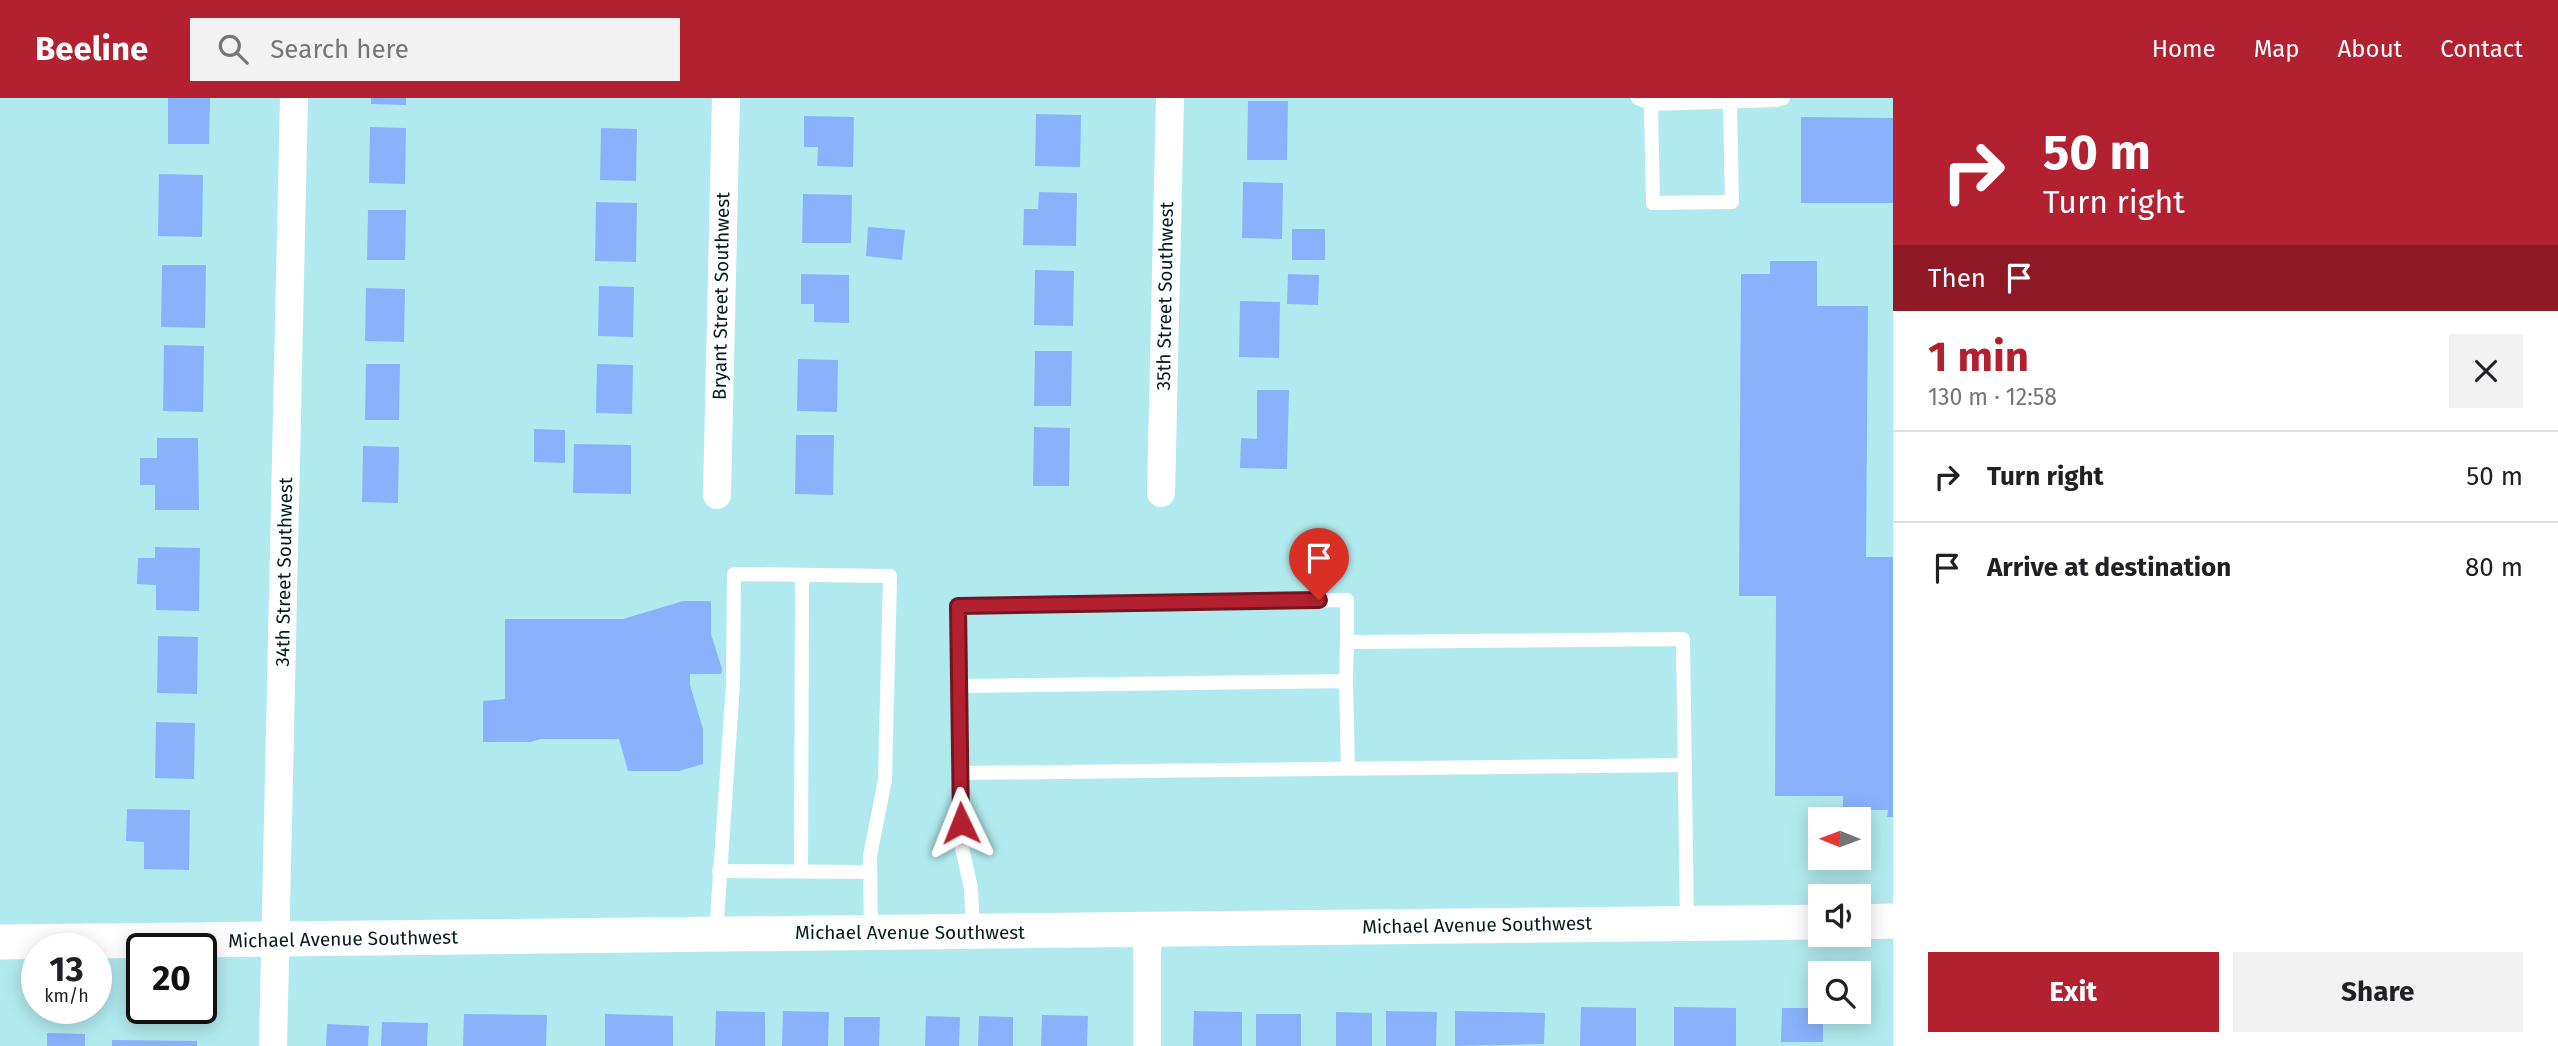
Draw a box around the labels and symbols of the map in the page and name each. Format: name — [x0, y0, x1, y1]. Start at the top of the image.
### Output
street label: Bryant Street Southwest — [708, 192, 734, 400]
street label: 35th Street Southwest — [1152, 201, 1178, 391]
street label: 34th Street Southwest — [271, 477, 297, 667]
pin — [1289, 528, 1349, 600]
position arrow — [924, 786, 998, 860]
north arrow — [1808, 807, 1871, 870]
street label: Michael Avenue Southwest — [1362, 911, 1592, 939]
street label: Michael Avenue Southwest — [795, 921, 1025, 944]
street label: Michael Avenue Southwest — [228, 925, 458, 953]
speed limit sign: 20 — [126, 933, 217, 1024]

